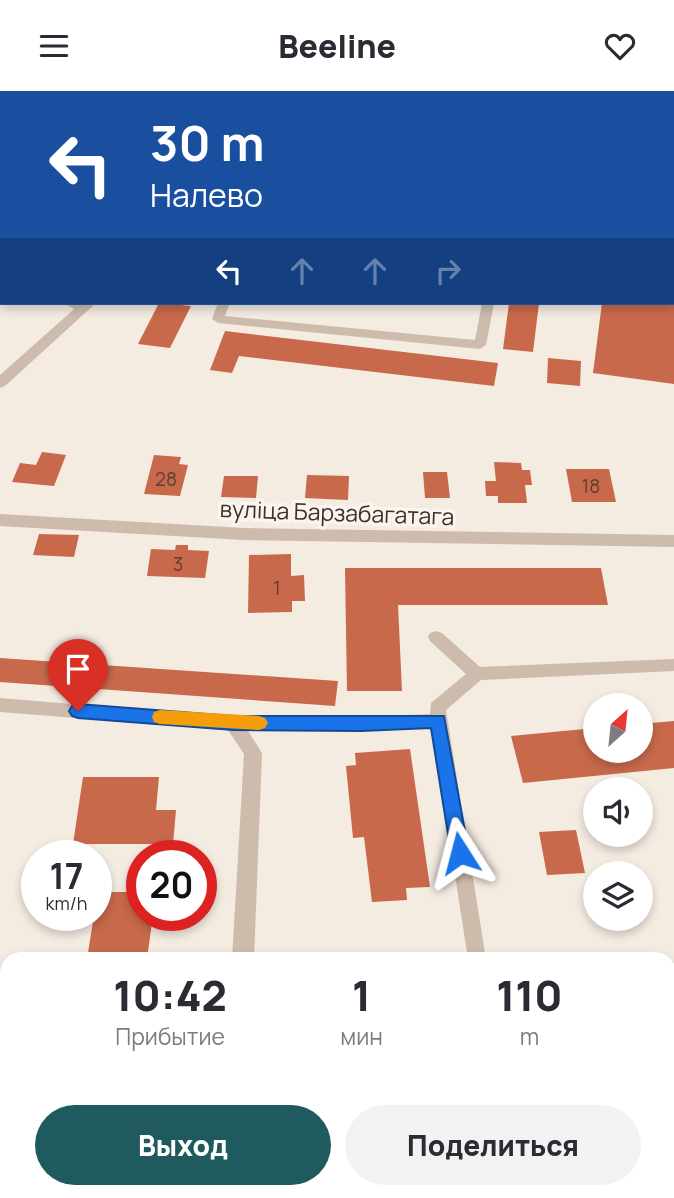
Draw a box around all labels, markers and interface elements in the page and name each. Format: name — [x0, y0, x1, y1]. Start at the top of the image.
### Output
text: Beeline — [278, 24, 396, 68]
icon: menu — [35, 27, 73, 65]
icon: heart — [601, 27, 639, 65]
text: 30 m — [150, 109, 265, 176]
icon: left — [35, 119, 126, 210]
text: Налево — [150, 173, 263, 217]
icon: left — [210, 252, 248, 290]
icon: ahead — [283, 252, 321, 290]
icon: ahead — [356, 252, 394, 290]
icon: right — [429, 252, 467, 290]
house number: 28 — [155, 466, 177, 492]
house number: 18 — [582, 473, 600, 499]
street label: вуліца Барзабагатага — [219, 492, 455, 532]
house number: 3 — [173, 551, 183, 577]
house number: 1 — [273, 575, 281, 601]
pin — [48, 639, 108, 711]
icon: arrive — [59, 650, 97, 688]
north arrow — [583, 693, 653, 763]
map controls — [583, 693, 653, 931]
button: sound — [583, 777, 653, 847]
position arrow — [423, 816, 497, 890]
speed limit sign: 20 — [126, 840, 217, 931]
text: 17 — [49, 852, 84, 900]
button: layers — [583, 861, 653, 931]
text: km/h — [46, 891, 87, 915]
text: 10:42 — [113, 966, 227, 1024]
text: 1 — [352, 966, 371, 1024]
text: 110 — [496, 966, 563, 1024]
text: Прибытие — [115, 1020, 225, 1052]
text: мин — [340, 1020, 383, 1052]
text: m — [520, 1020, 539, 1052]
button: Выход — [35, 1105, 331, 1185]
button: Поделиться — [345, 1105, 641, 1185]

